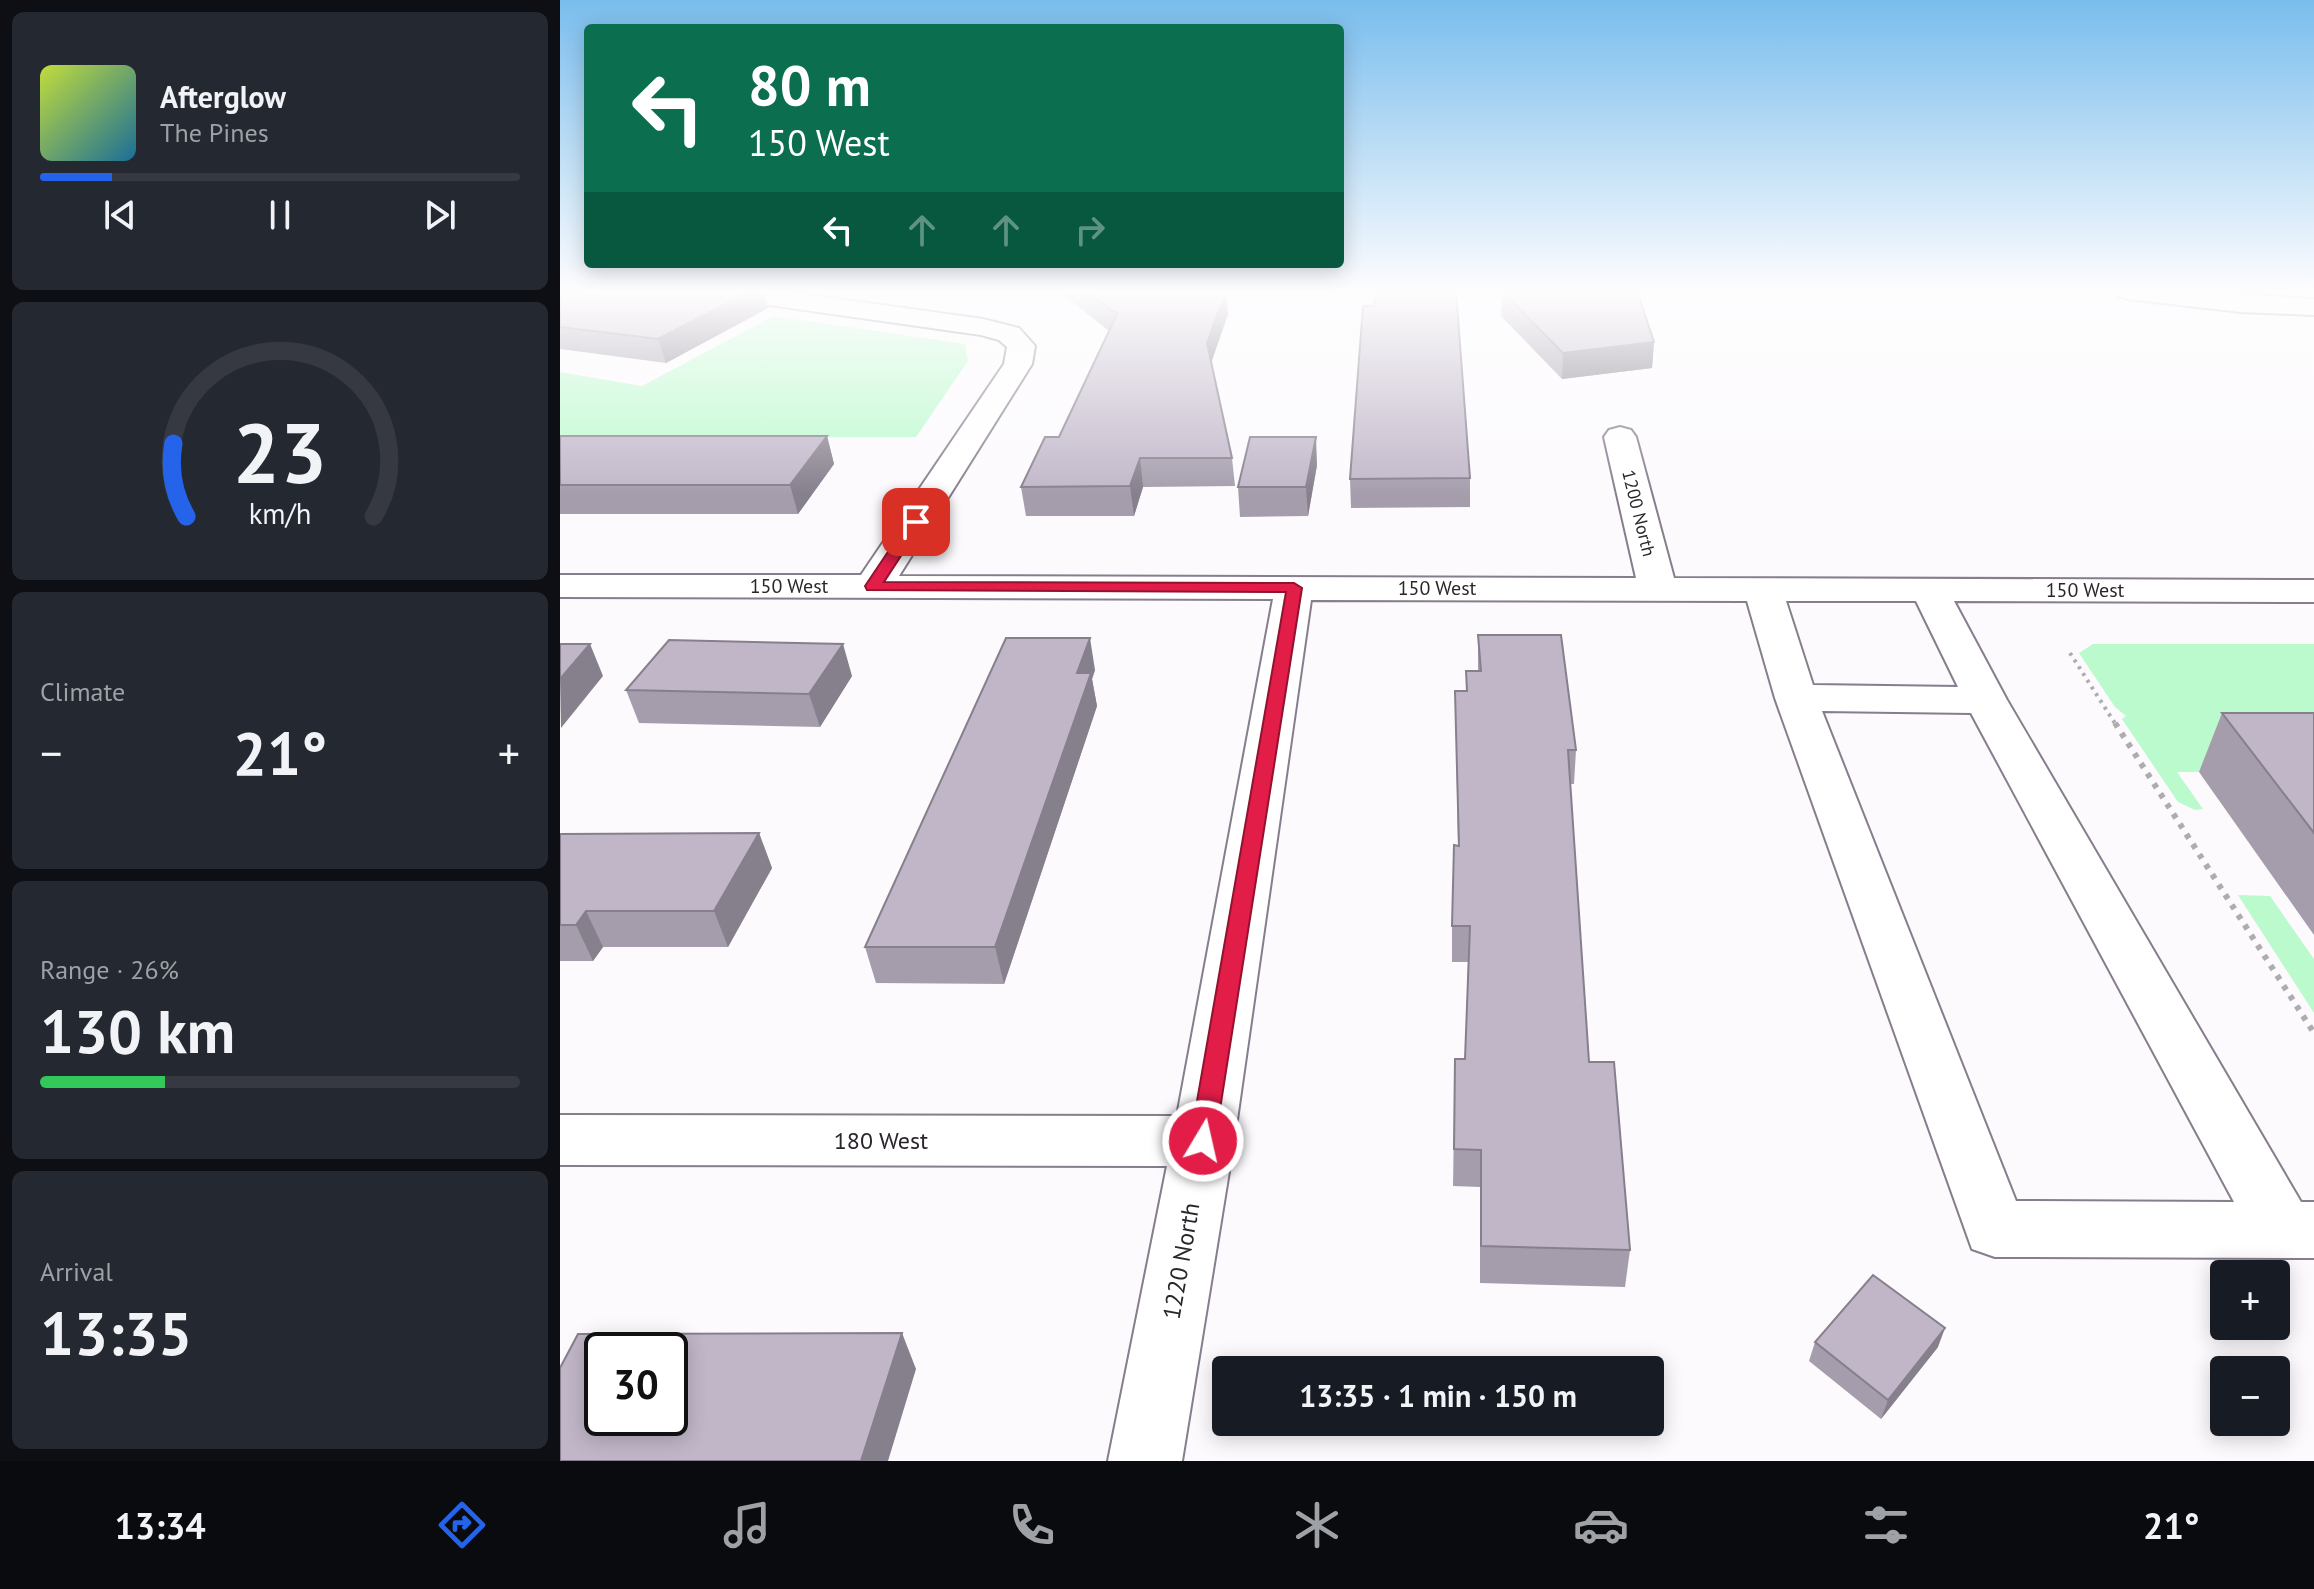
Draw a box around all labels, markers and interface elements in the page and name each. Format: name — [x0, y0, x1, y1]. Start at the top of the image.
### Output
text: 80 m — [748, 49, 871, 121]
icon: left — [616, 56, 720, 160]
text: Afterglow — [160, 77, 286, 116]
text: The Pines — [160, 116, 269, 149]
text: 150 West — [748, 119, 890, 166]
icon: previous — [98, 193, 142, 237]
icon: pause — [258, 193, 302, 237]
icon: next — [418, 193, 462, 237]
icon: left — [816, 208, 860, 252]
icon: ahead — [900, 208, 944, 252]
icon: ahead — [984, 208, 1028, 252]
icon: right — [1068, 208, 1112, 252]
text: 23 — [233, 397, 327, 505]
street label: 1200 North — [1617, 467, 1661, 559]
pin — [882, 488, 950, 556]
text: km/h — [249, 495, 311, 532]
icon: arrive — [894, 500, 938, 544]
street label: 150 West — [750, 573, 829, 599]
street label: 150 West — [1398, 575, 1477, 601]
street label: 150 West — [2046, 577, 2125, 603]
text: Climate — [40, 675, 125, 708]
text: 21° — [233, 714, 327, 792]
text: − — [40, 724, 62, 781]
text: + — [498, 724, 520, 781]
text: Range · 26% — [40, 953, 179, 986]
text: 130 km — [40, 992, 235, 1070]
position arrow — [1161, 1099, 1245, 1183]
street label: 180 West — [834, 1125, 928, 1156]
street label: 1220 North — [1155, 1200, 1207, 1322]
text: Arrival — [40, 1255, 113, 1288]
map controls — [2210, 1260, 2290, 1436]
button: + — [2210, 1260, 2290, 1340]
text: 13:35 — [40, 1294, 192, 1372]
speed limit sign: 30 — [584, 1332, 688, 1436]
button: − — [2210, 1356, 2290, 1436]
text: 13:35 · 1 min · 150 m — [1299, 1376, 1577, 1415]
icon: directions — [434, 1497, 490, 1553]
icon: music — [719, 1497, 775, 1553]
icon: phone — [1004, 1497, 1060, 1553]
icon: climate — [1289, 1497, 1345, 1553]
icon: car — [1573, 1497, 1629, 1553]
icon: filters — [1858, 1497, 1914, 1553]
text: 13:34 — [114, 1502, 206, 1549]
text: 21° — [2143, 1502, 2200, 1549]

